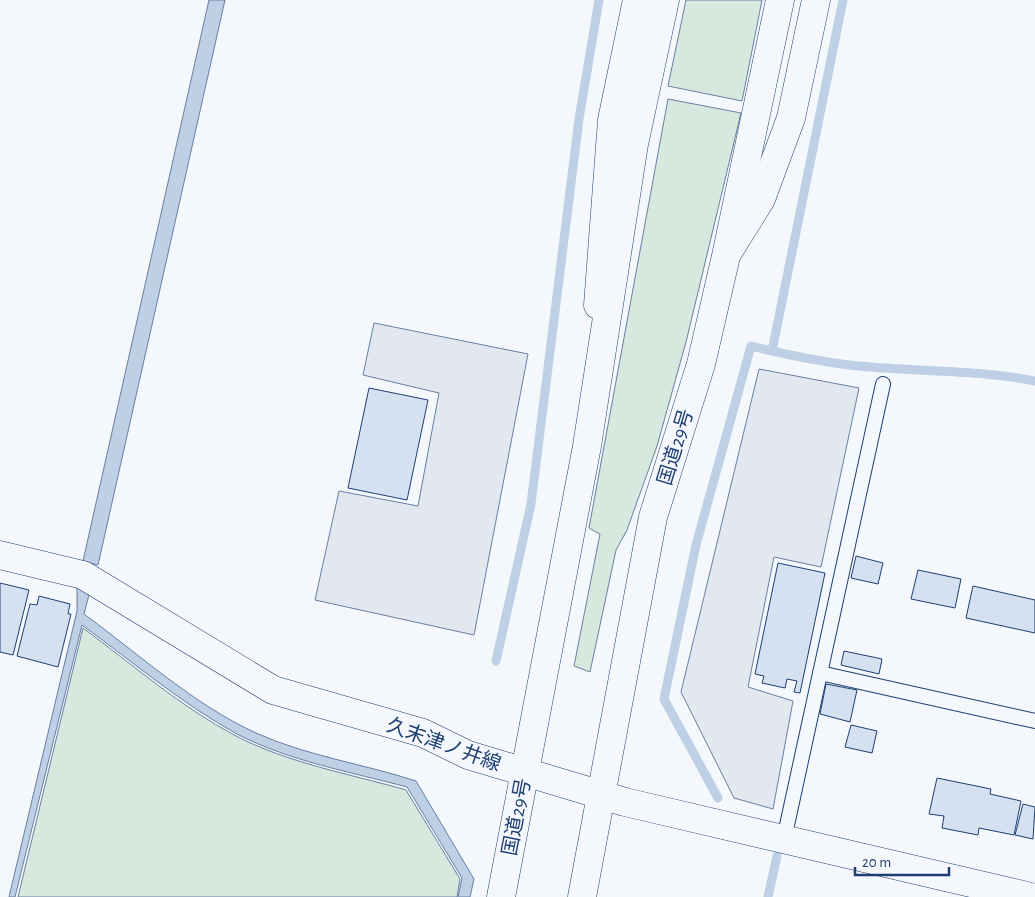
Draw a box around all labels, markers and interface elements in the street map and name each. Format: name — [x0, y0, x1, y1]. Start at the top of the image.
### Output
street label: 国道29号 — [654, 407, 697, 488]
street label: 久末津ノ井線 — [384, 713, 504, 775]
street label: 国道29号 — [499, 777, 534, 858]
scale bar — [855, 844, 949, 876]
text: 20 m — [862, 855, 891, 870]

